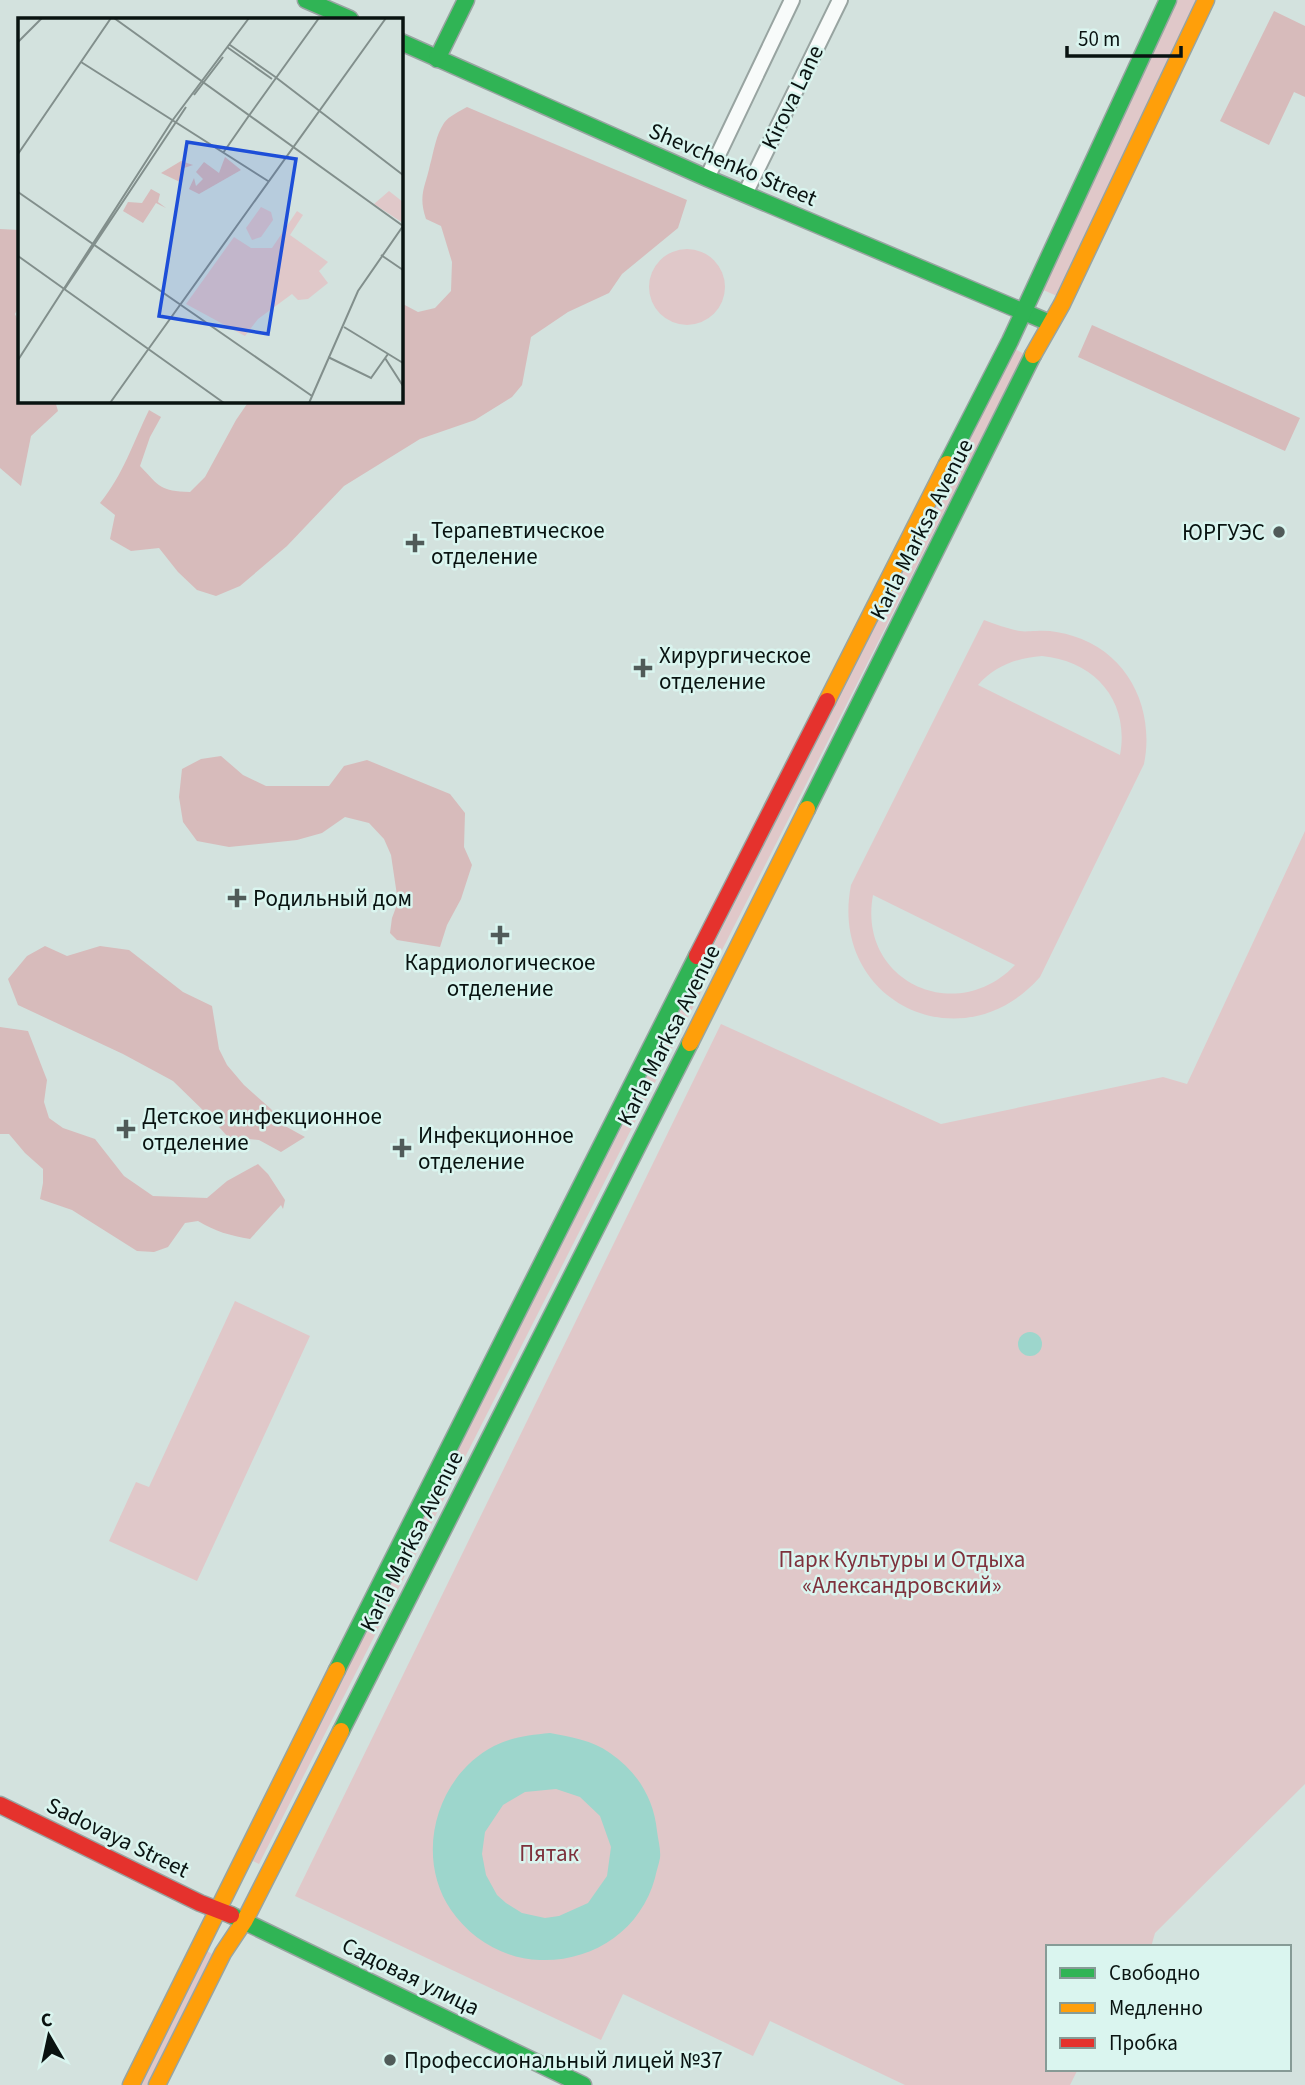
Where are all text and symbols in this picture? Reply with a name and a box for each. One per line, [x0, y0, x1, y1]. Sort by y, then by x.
scale bar [1067, 14, 1181, 58]
inset map [18, 18, 402, 402]
text: 50 m [1078, 24, 1120, 54]
street label: Kirova Lane [753, 39, 832, 155]
street label: Shevchenko Street [644, 114, 822, 215]
street label: Karla Marksa Avenue [861, 433, 981, 626]
place label: Терапевтическое отделение [431, 514, 605, 573]
place label: ЮРГУЭС [1182, 516, 1265, 549]
marker: ЮРГУЭС [1271, 524, 1287, 540]
marker: Терапевтическое отделение [405, 533, 425, 553]
place label: Хирургическое отделение [659, 639, 811, 698]
marker: Хирургическое отделение [633, 658, 653, 678]
place label: Родильный дом [253, 882, 412, 915]
marker: Родильный дом [227, 888, 247, 908]
marker: Кардиологическое отделение [490, 925, 510, 945]
street label: Karla Marksa Avenue [608, 939, 728, 1132]
place label: Кардиологическое отделение [404, 946, 596, 1005]
place label: Детское инфекционное отделение [142, 1100, 382, 1159]
marker: Детское инфекционное отделение [116, 1119, 136, 1139]
place label: Инфекционное отделение [418, 1119, 574, 1178]
marker: Инфекционное отделение [392, 1138, 412, 1158]
street label: Karla Marksa Avenue [351, 1445, 471, 1638]
park label: Парк Культуры и Отдыха «Александровский» [779, 1543, 1025, 1602]
street label: Sadovaya Street [41, 1789, 195, 1886]
park label: Пятак [519, 1837, 579, 1870]
street label: Садовая улица [336, 1929, 485, 2024]
legend [1046, 1945, 1291, 2071]
text: Свободно [1109, 1958, 1200, 1988]
text: Медленно [1109, 1993, 1203, 2023]
north arrow [14, 2001, 84, 2071]
text: С [39, 2006, 54, 2035]
text: Пробка [1109, 2028, 1178, 2058]
place label: Профессиональный лицей №37 [404, 2044, 723, 2077]
marker: Профессиональный лицей №37 [382, 2052, 398, 2068]

